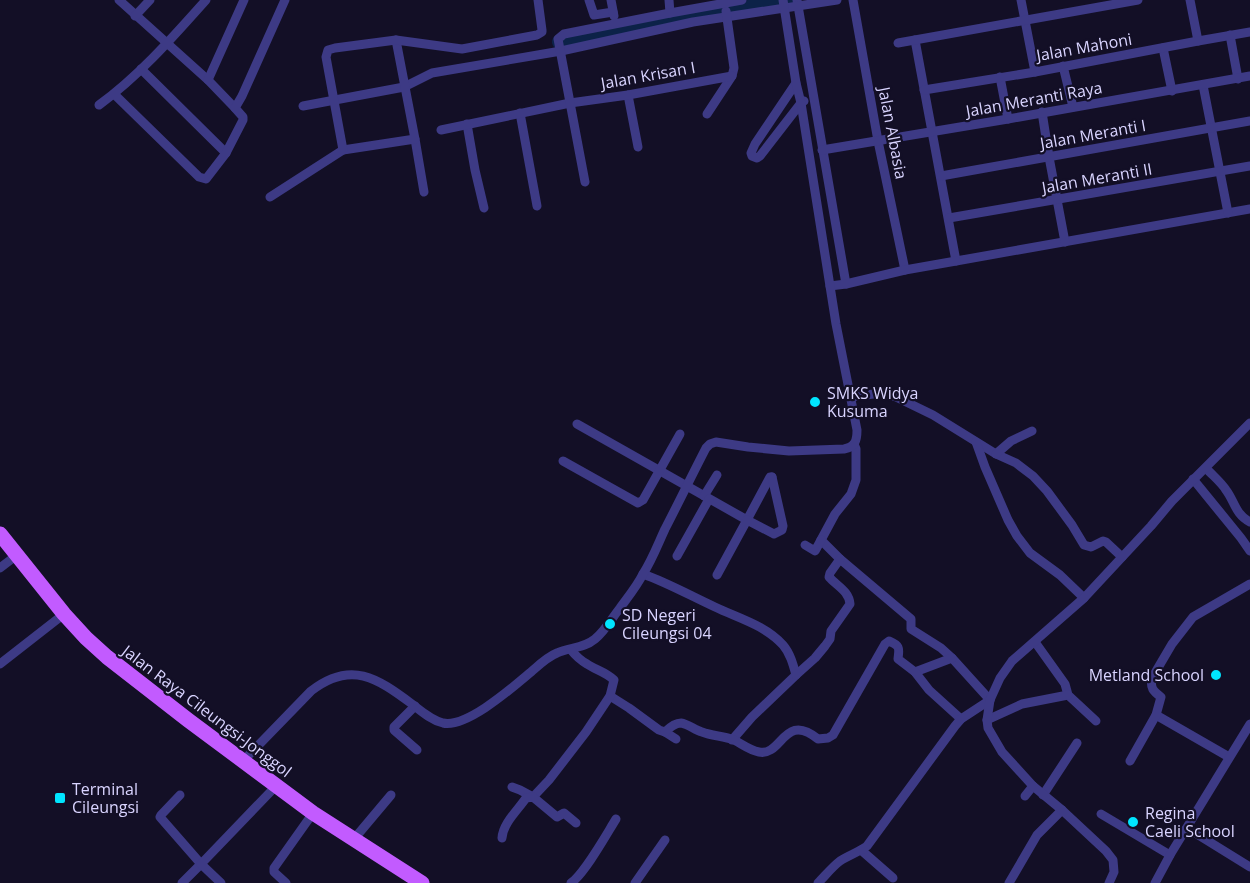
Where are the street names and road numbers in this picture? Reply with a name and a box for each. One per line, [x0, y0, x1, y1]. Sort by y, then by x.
street label: Jalan Mahoni [1033, 28, 1134, 67]
street label: Jalan Krisan I [597, 56, 697, 94]
street label: Jalan Meranti Raya [962, 76, 1104, 122]
street label: Jalan Albasia [873, 83, 913, 181]
street label: Jalan Meranti I [1036, 114, 1148, 154]
street label: Jalan Meranti II [1038, 157, 1154, 199]
street label: Jalan Raya Cileungsi-Jonggol [116, 639, 296, 782]

